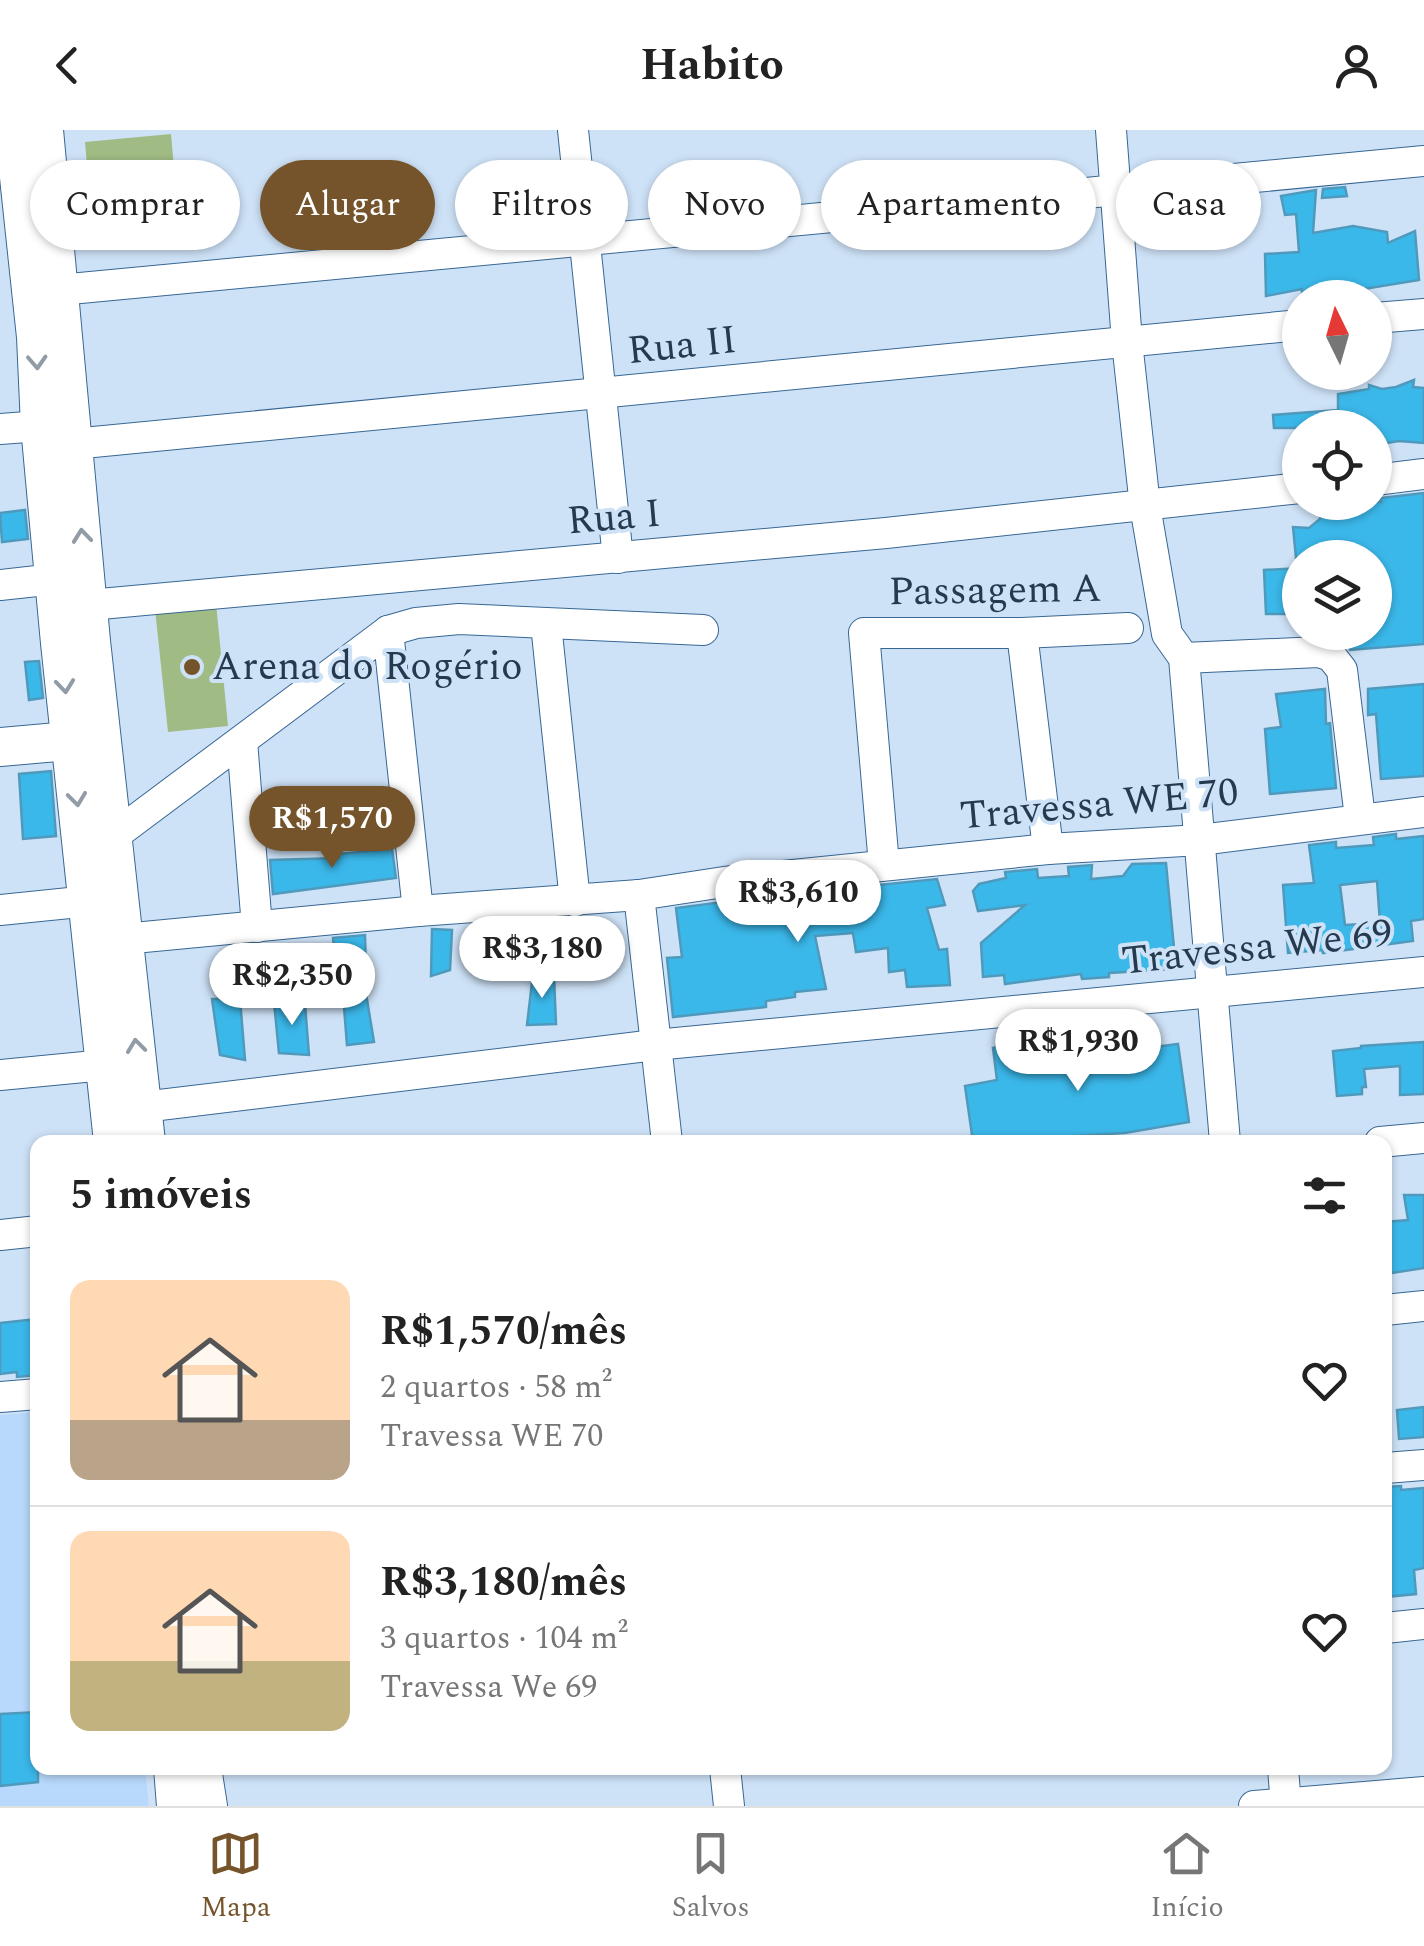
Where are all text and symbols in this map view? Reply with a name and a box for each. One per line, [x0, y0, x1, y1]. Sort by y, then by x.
text: Habito [640, 31, 784, 100]
icon: back [40, 38, 95, 93]
icon: person [1329, 38, 1384, 93]
chip: Comprar [30, 160, 240, 250]
chip: Alugar [260, 160, 435, 250]
chip: Filtros [455, 160, 628, 250]
chip: Novo [648, 160, 801, 250]
chip: Apartamento [821, 160, 1096, 250]
chip: Casa [1116, 160, 1261, 250]
north arrow [1282, 280, 1392, 390]
map controls [1282, 280, 1392, 650]
street label: Rua II [624, 310, 740, 382]
one-way arrow [26, 355, 47, 371]
button: locate [1282, 410, 1392, 520]
street label: Rua I [564, 484, 664, 552]
one-way arrow [72, 527, 93, 543]
button: layers [1282, 540, 1392, 650]
street label: Passagem A [888, 559, 1102, 623]
place label: Arena do Rogério [212, 637, 523, 698]
marker: Arena do Rogério [181, 656, 203, 678]
one-way arrow [54, 679, 75, 695]
street label: Travessa WE 70 [957, 762, 1241, 848]
pin: R$1,570 [240, 786, 424, 871]
one-way arrow [66, 791, 87, 807]
text: R$1,570 [271, 794, 393, 843]
pin: R$3,610 [706, 860, 890, 945]
text: R$3,610 [737, 868, 859, 917]
street label: Travessa We 69 [1119, 903, 1395, 993]
pin: R$3,180 [450, 916, 634, 1001]
text: R$3,180 [481, 924, 603, 973]
pin: R$2,350 [200, 943, 384, 1028]
text: R$2,350 [231, 951, 353, 1000]
pin: R$1,930 [986, 1009, 1170, 1094]
text: R$1,930 [1017, 1017, 1139, 1066]
one-way arrow [126, 1037, 147, 1053]
text: 5 imóveis [70, 1164, 252, 1227]
icon: filters [1297, 1168, 1352, 1223]
text: R$1,570/mês [380, 1300, 627, 1363]
icon: home [150, 1320, 270, 1440]
icon: heart [1297, 1353, 1352, 1408]
text: 2 quartos · 58 m² [380, 1363, 612, 1412]
text: Travessa WE 70 [380, 1412, 603, 1461]
text: R$3,180/mês [380, 1551, 627, 1614]
icon: home [150, 1571, 270, 1691]
icon: heart [1297, 1604, 1352, 1659]
text: 3 quartos · 104 m² [380, 1614, 628, 1663]
text: Travessa We 69 [380, 1663, 597, 1712]
tab: Mapa [200, 1826, 271, 1929]
tab: Salvos [672, 1826, 750, 1929]
tab: Início [1150, 1826, 1224, 1929]

